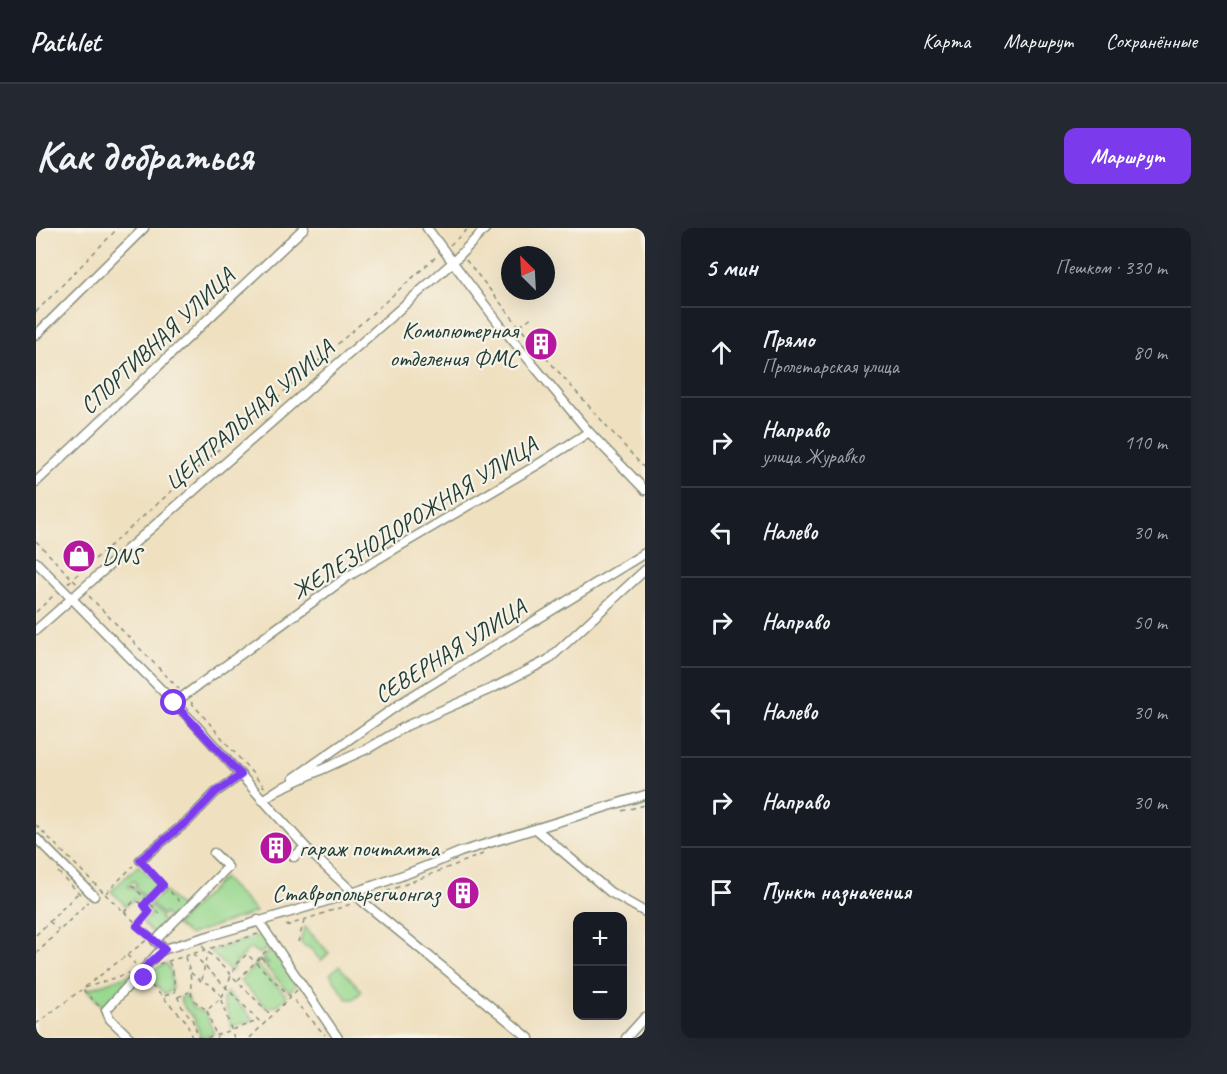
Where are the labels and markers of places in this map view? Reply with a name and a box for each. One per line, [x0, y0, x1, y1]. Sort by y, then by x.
place label: Комьпютерная отделения ФМС [390, 315, 520, 373]
building icon: Комьпютерная отделения ФМС [523, 326, 559, 362]
shop icon: DNS [61, 538, 97, 574]
place label: DNS [102, 541, 144, 571]
building icon: гараж почтамта [258, 830, 294, 866]
place label: гараж почтамта [299, 833, 440, 863]
building icon: Ставропольрегионгаз [445, 875, 481, 911]
place label: Ставропольрегионгаз [272, 878, 442, 908]

